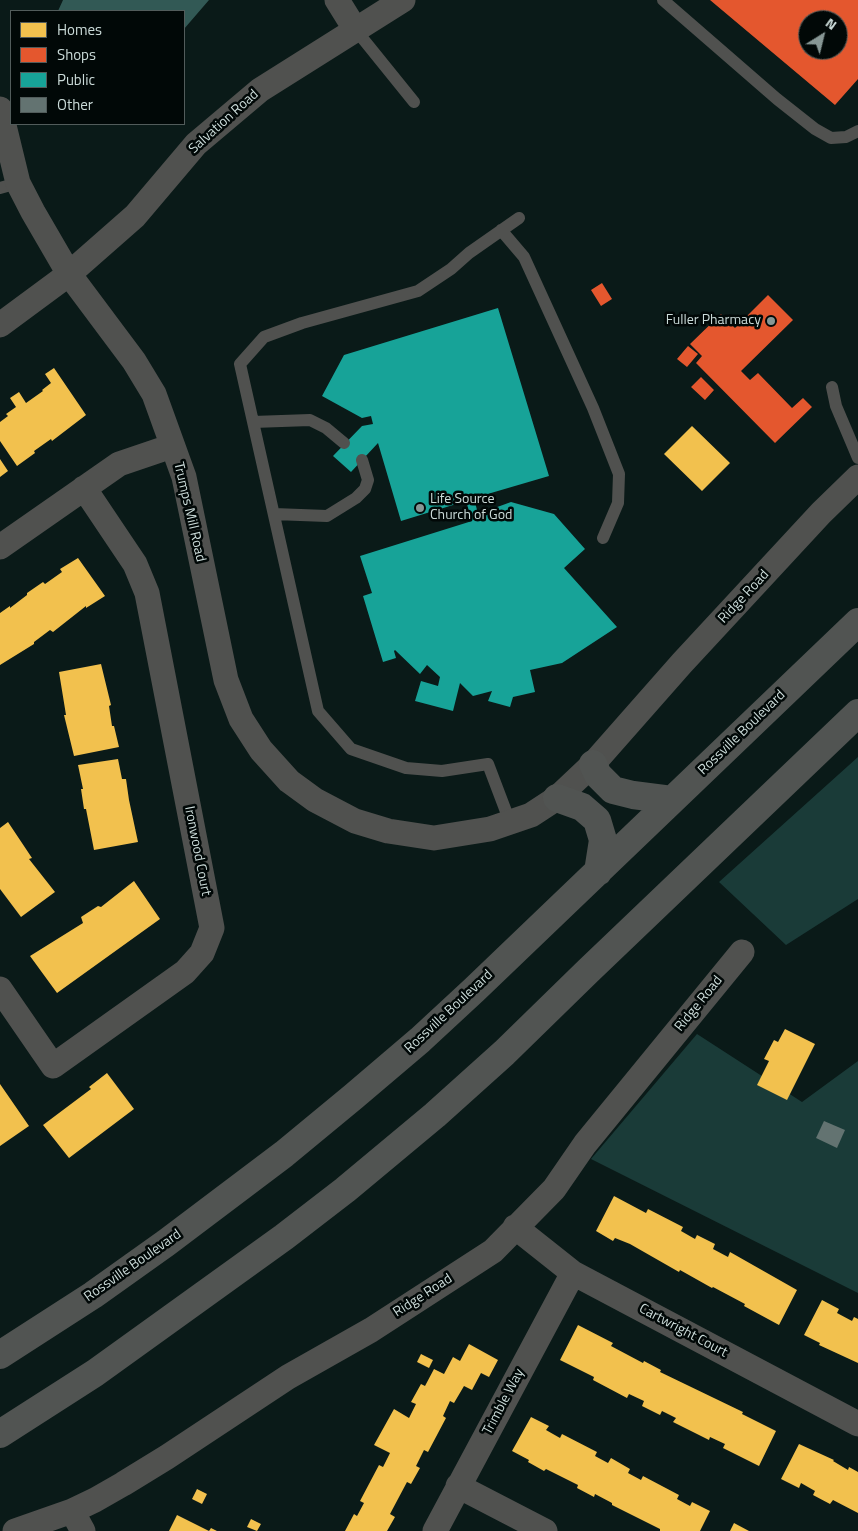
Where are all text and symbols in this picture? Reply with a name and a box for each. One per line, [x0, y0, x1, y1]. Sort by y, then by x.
legend [10, 10, 185, 125]
north arrow [798, 10, 848, 60]
text: N [821, 12, 842, 35]
text: Homes [57, 18, 102, 41]
text: Shops [57, 43, 96, 66]
text: Public [57, 68, 95, 91]
street label: Salvation Road [186, 86, 262, 158]
text: Other [57, 93, 93, 116]
place label: Fuller Pharmacy [666, 313, 761, 329]
marker: Fuller Pharmacy [765, 315, 777, 327]
street label: Trumps Mill Road [169, 461, 209, 563]
place label: Life Source Church of God [430, 492, 513, 524]
marker: Life Source Church of God [414, 502, 426, 514]
street label: Ridge Road [715, 567, 773, 627]
street label: Rossville Boulevard [695, 687, 789, 779]
street label: Ironwood Court [180, 805, 214, 897]
street label: Rossville Boulevard [401, 967, 497, 1057]
street label: Ridge Road [671, 973, 727, 1035]
street label: Rossville Boulevard [81, 1226, 185, 1306]
street label: Ridge Road [390, 1271, 456, 1321]
street label: Cartwright Court [636, 1301, 730, 1361]
street label: Trimble Way [480, 1366, 528, 1438]

